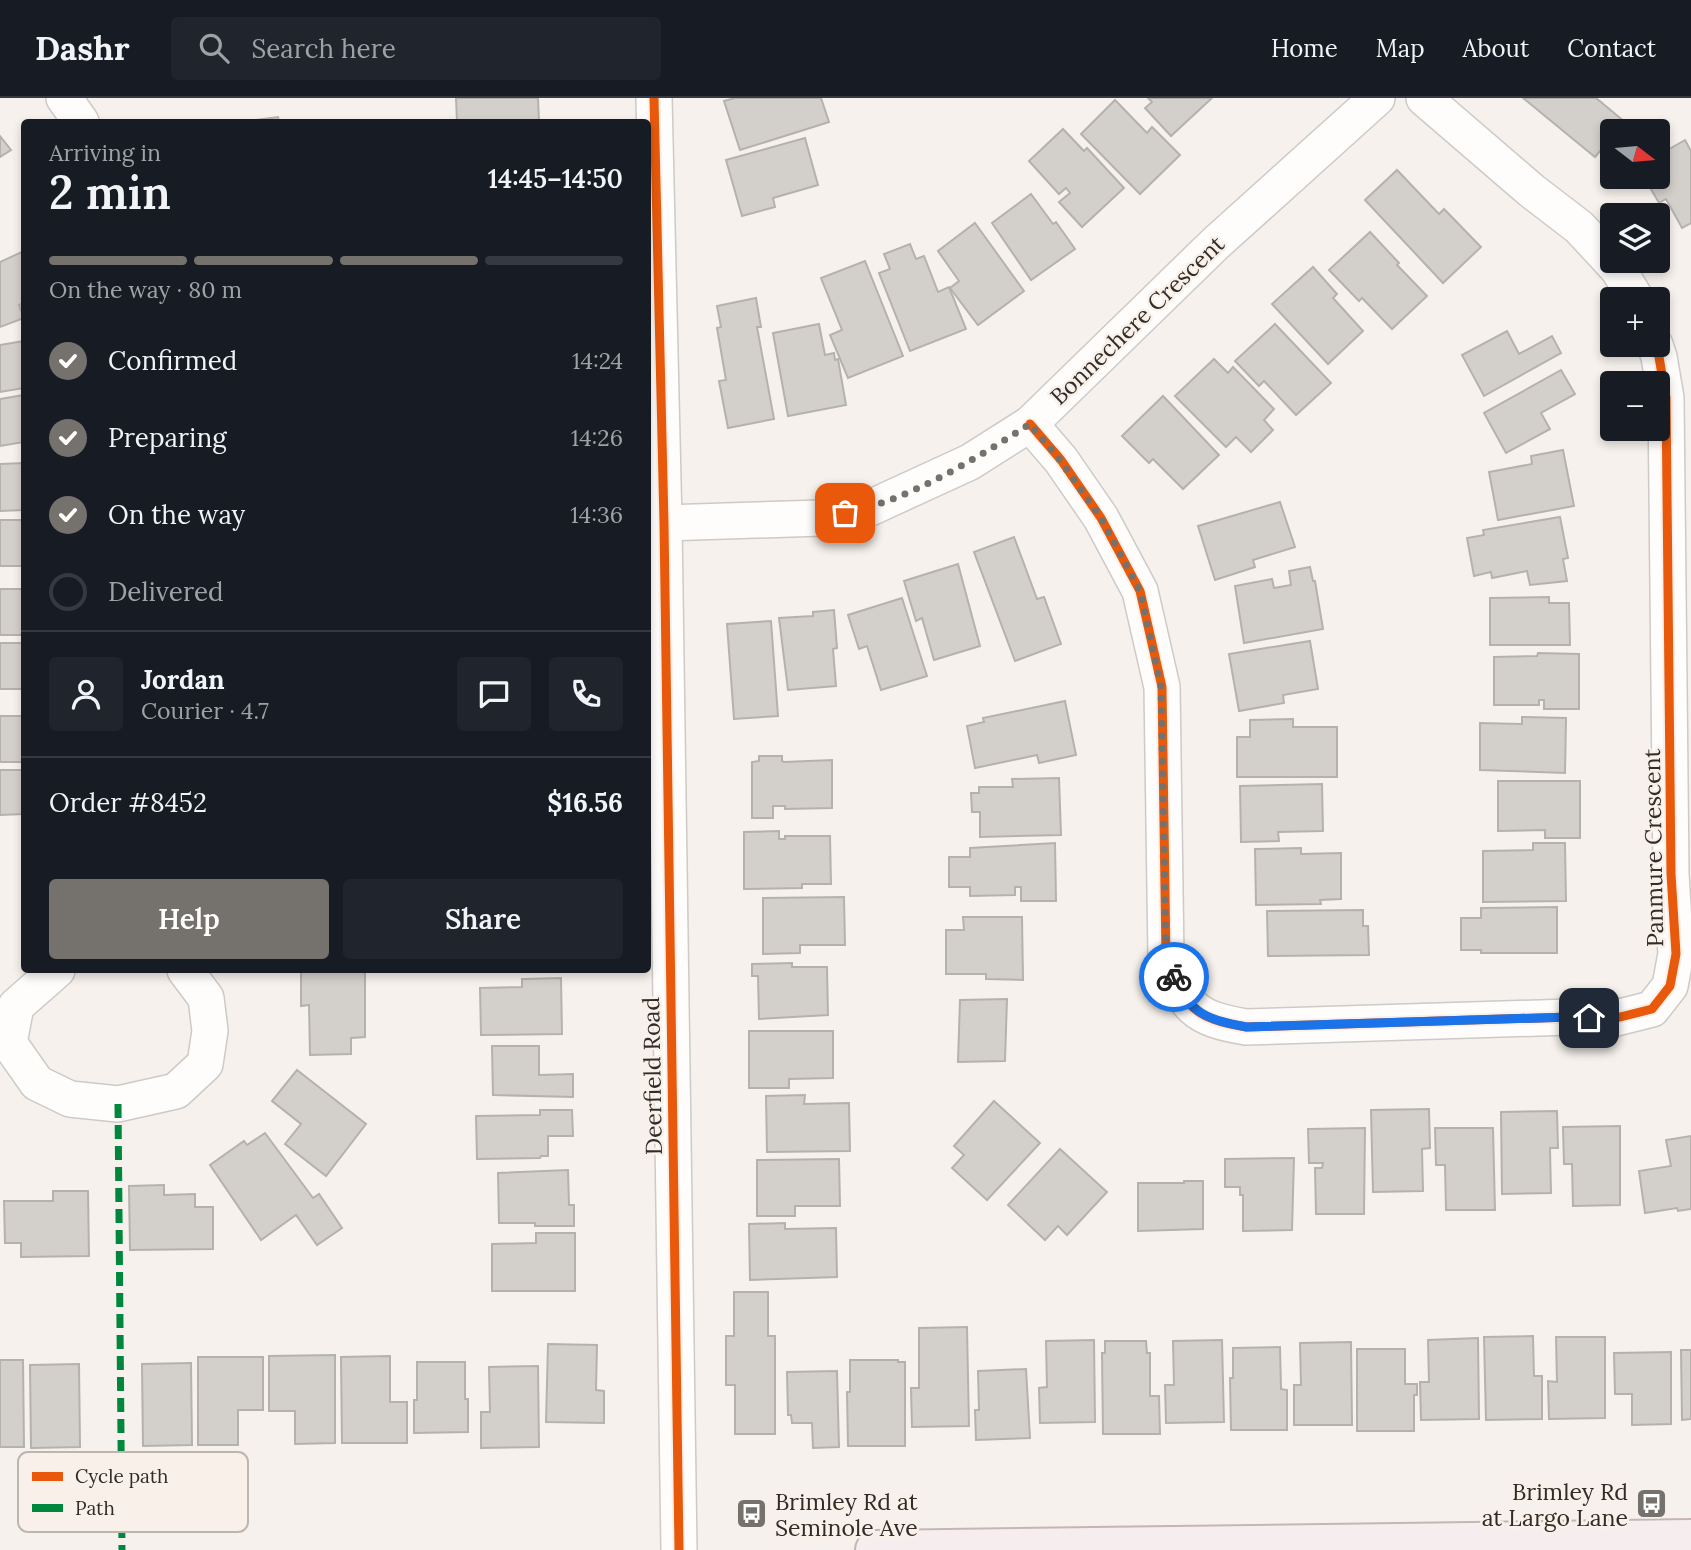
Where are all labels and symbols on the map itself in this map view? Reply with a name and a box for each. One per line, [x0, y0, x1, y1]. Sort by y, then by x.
north arrow [1600, 119, 1670, 189]
street label: Bonnechere Crescent [1044, 229, 1230, 411]
pin [815, 483, 875, 543]
street label: Panmure Crescent [1637, 748, 1669, 947]
courier [1139, 942, 1209, 1012]
pin [1559, 988, 1619, 1048]
street label: Deerfield Road [636, 996, 668, 1155]
legend [18, 1452, 248, 1532]
text: Cycle path [75, 1464, 168, 1488]
place label: Brimley Rd at Largo Lane [1482, 1477, 1628, 1532]
place label: Brimley Rd at Seminole Ave [775, 1487, 918, 1542]
bus stop icon: Brimley Rd at Largo Lane [1634, 1487, 1668, 1521]
text: Path [75, 1496, 115, 1520]
bus stop icon: Brimley Rd at Seminole Ave [735, 1497, 769, 1531]

